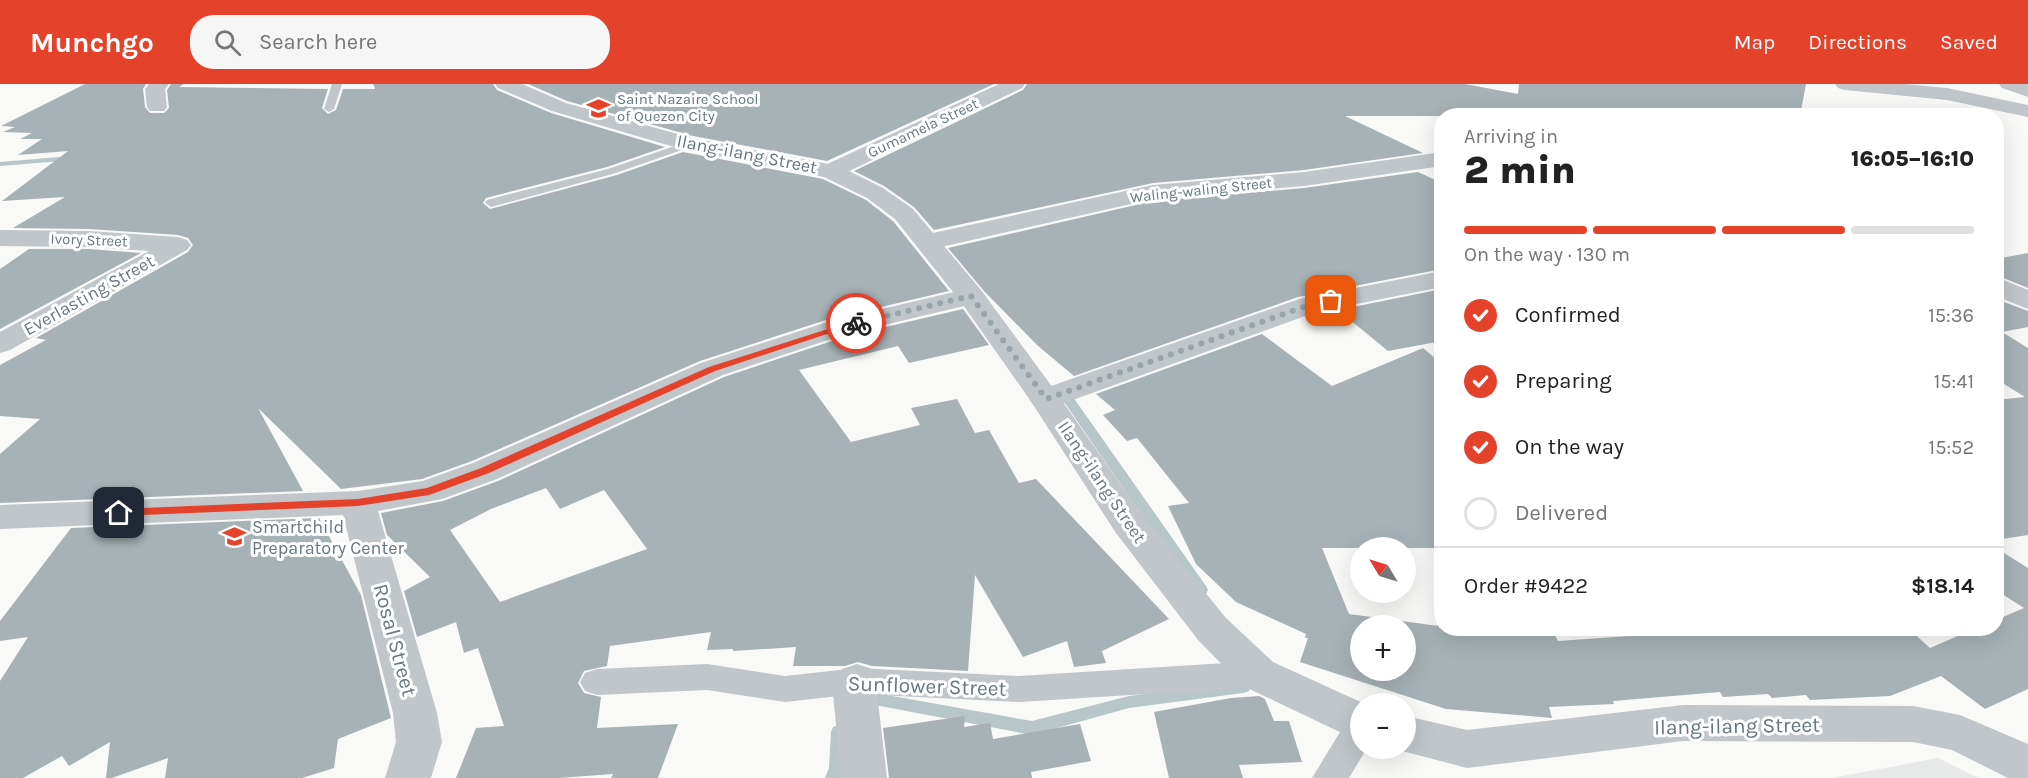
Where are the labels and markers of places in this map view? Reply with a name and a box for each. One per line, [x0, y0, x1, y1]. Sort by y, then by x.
place label: Saint Nazaire School of Quezon City [617, 90, 759, 125]
school or university icon: Saint Nazaire School of Quezon City [586, 95, 612, 121]
pin [1305, 275, 1356, 326]
pin [93, 487, 144, 538]
place label: Smartchild Preparatory Center [252, 516, 404, 559]
school or university icon: Smartchild Preparatory Center [221, 524, 247, 550]

